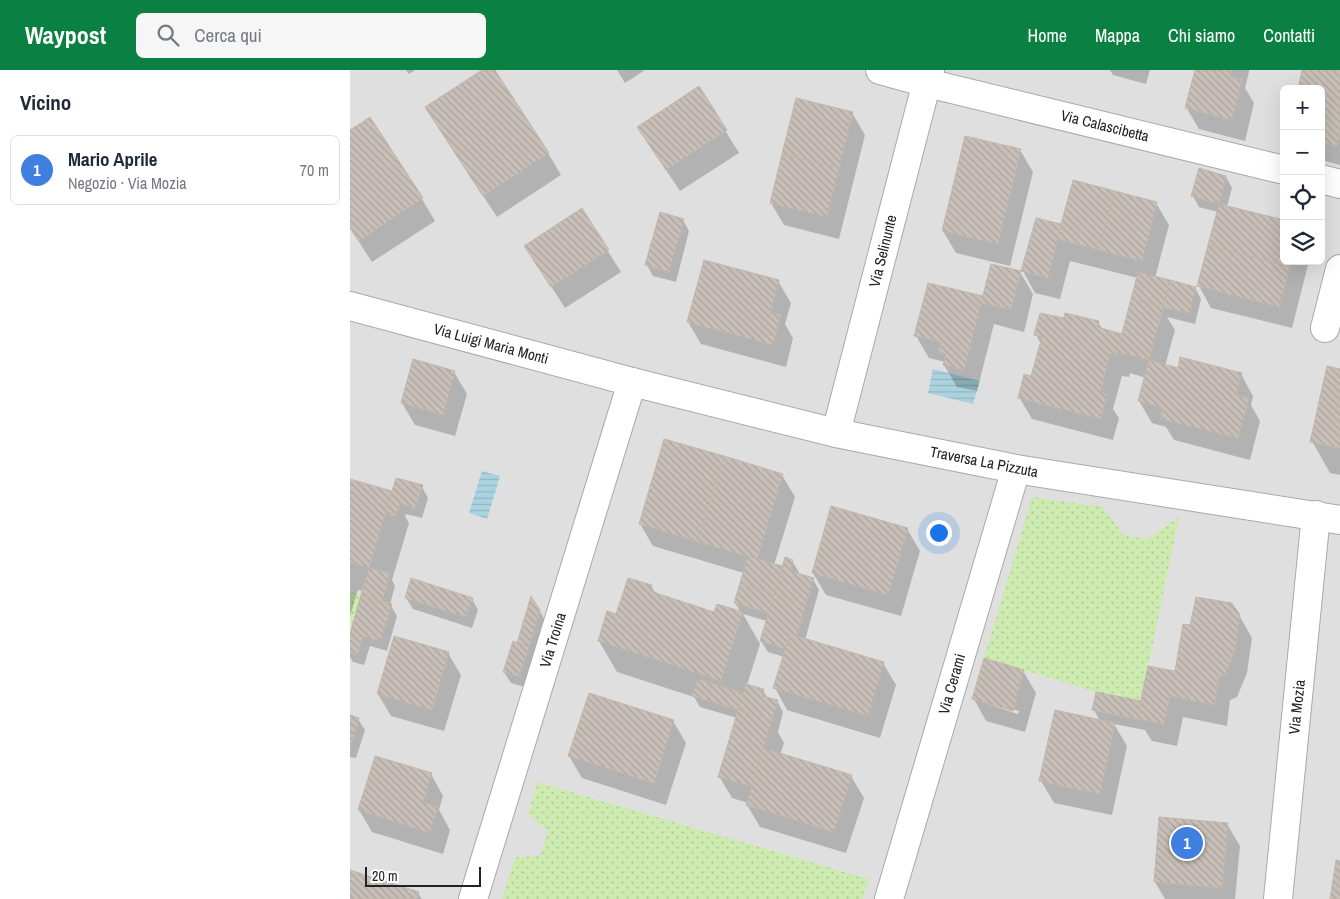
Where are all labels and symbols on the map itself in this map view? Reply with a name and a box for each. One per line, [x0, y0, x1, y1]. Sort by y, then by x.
street label: Via Calascibetta [1059, 104, 1152, 147]
street label: Via Selinunte [863, 212, 902, 289]
street label: Via Luigi Maria Monti [431, 318, 551, 369]
street label: Traversa La Pizzuta [928, 441, 1040, 482]
your location [926, 520, 952, 546]
street label: Via Troina [534, 610, 571, 670]
street label: Via Cerami [933, 651, 970, 717]
street label: Via Mozia [1283, 678, 1310, 735]
pin: 1 [1171, 824, 1203, 862]
scale bar [365, 864, 481, 887]

